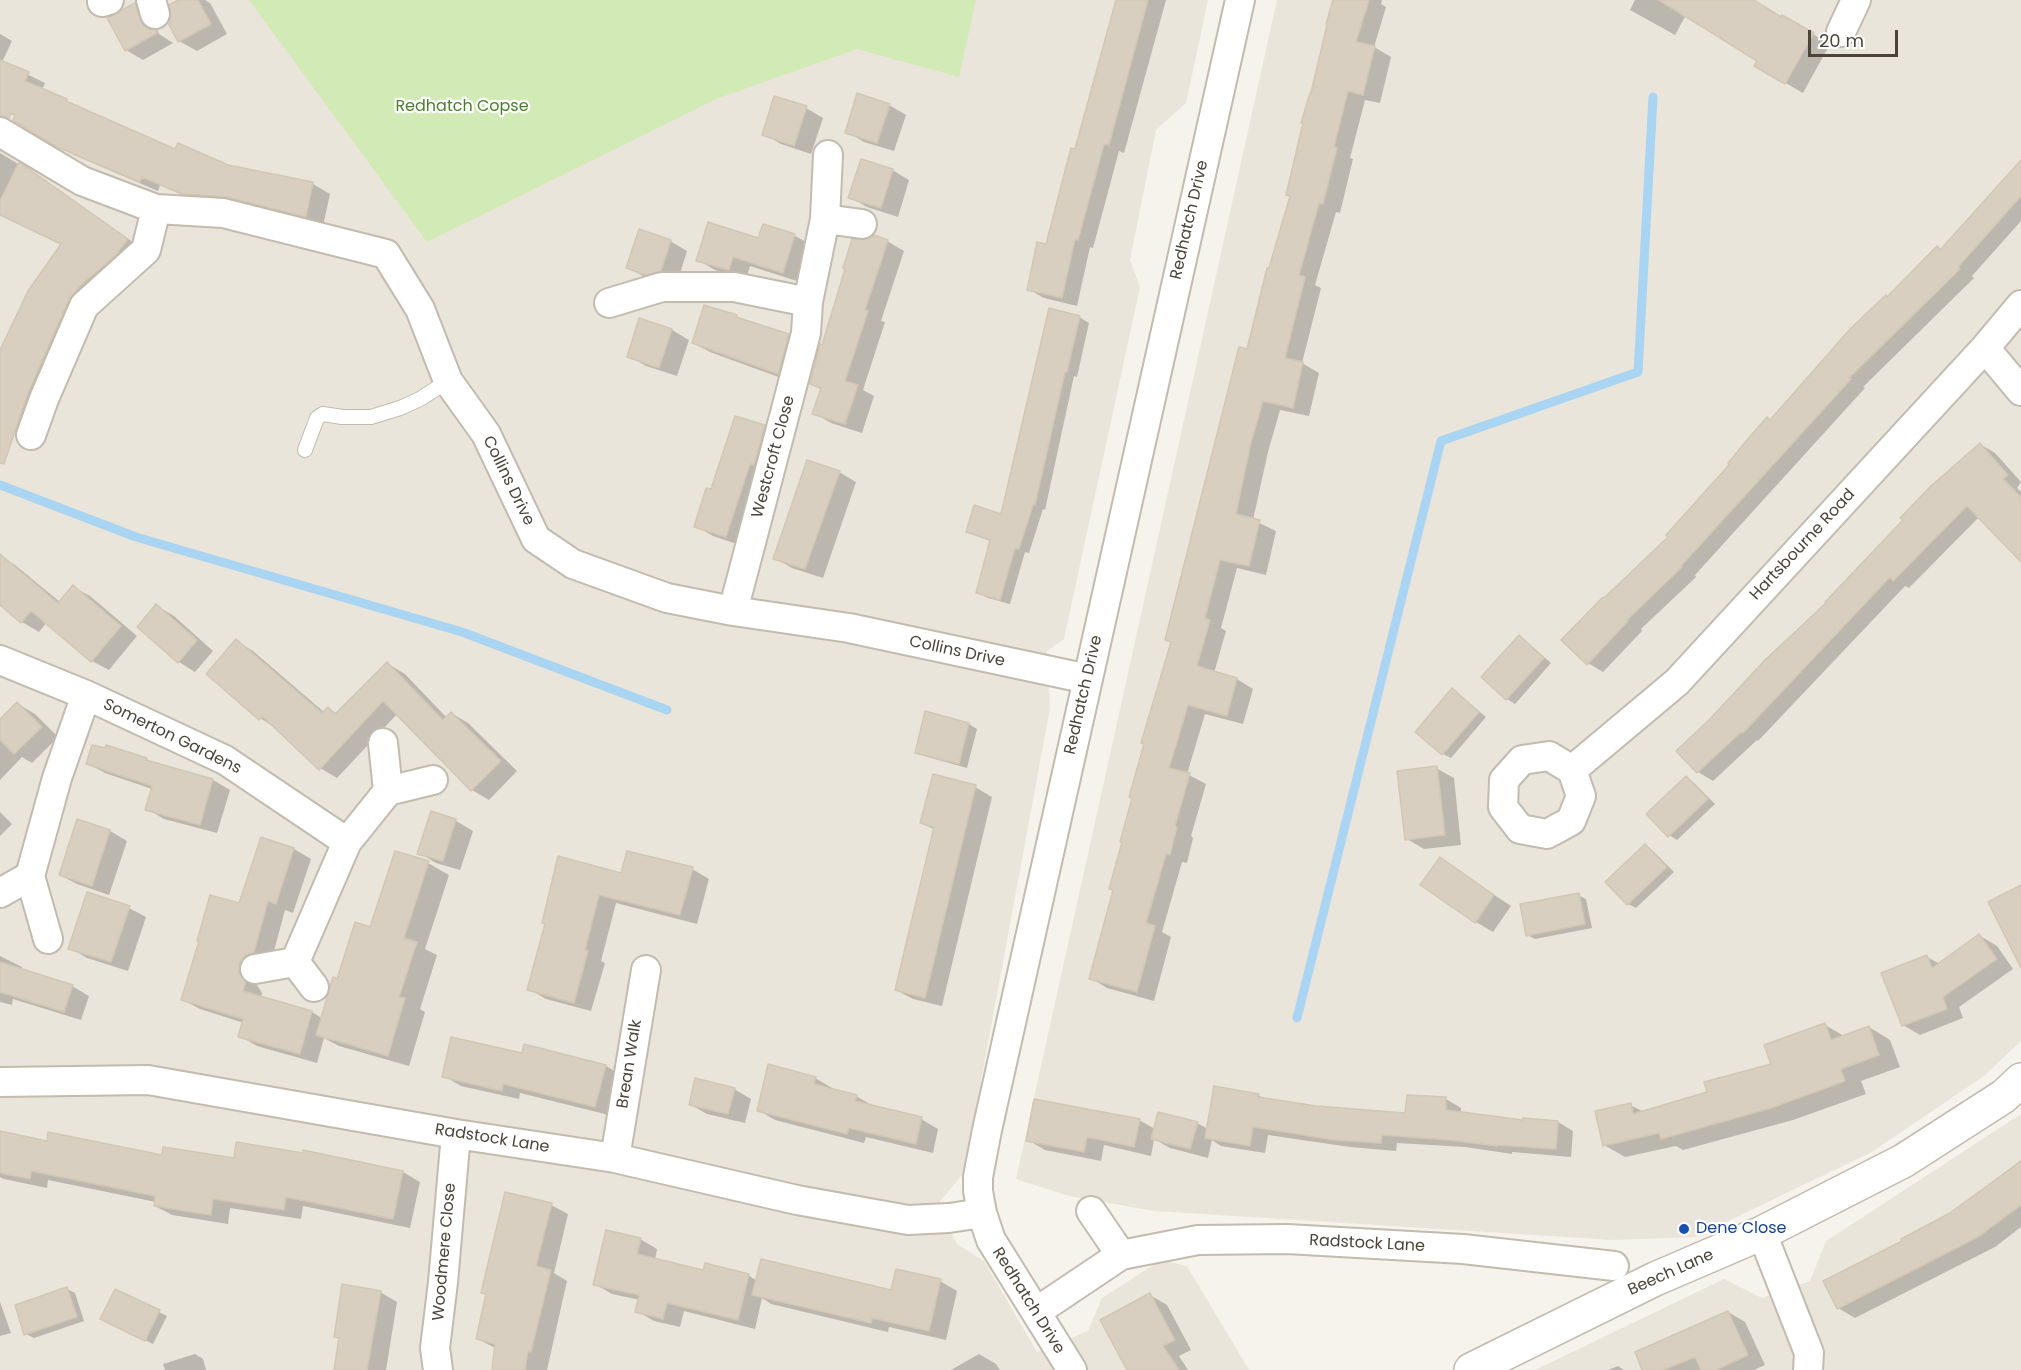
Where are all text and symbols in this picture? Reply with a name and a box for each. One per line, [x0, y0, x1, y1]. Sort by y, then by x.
scale bar [1811, 18, 1901, 56]
text: 20 m [1819, 28, 1864, 53]
park label: Redhatch Copse [395, 97, 529, 117]
street label: Redhatch Drive [1167, 159, 1213, 281]
street label: Westcroft Close [748, 394, 800, 520]
street label: Collins Drive [478, 433, 538, 529]
street label: Hartsbourne Road [1746, 485, 1860, 605]
street label: Collins Drive [907, 632, 1007, 672]
street label: Redhatch Drive [1061, 634, 1107, 756]
street label: Somerton Gardens [100, 695, 244, 779]
street label: Brean Walk [614, 1018, 646, 1110]
street label: Radstock Lane [433, 1120, 551, 1158]
street label: Woodmere Close [429, 1182, 461, 1322]
place label: Dene Close [1696, 1219, 1786, 1239]
marker: Dene Close [1677, 1222, 1691, 1236]
street label: Radstock Lane [1309, 1231, 1425, 1257]
street label: Redhatch Drive [988, 1244, 1068, 1358]
street label: Beech Lane [1625, 1246, 1717, 1300]

